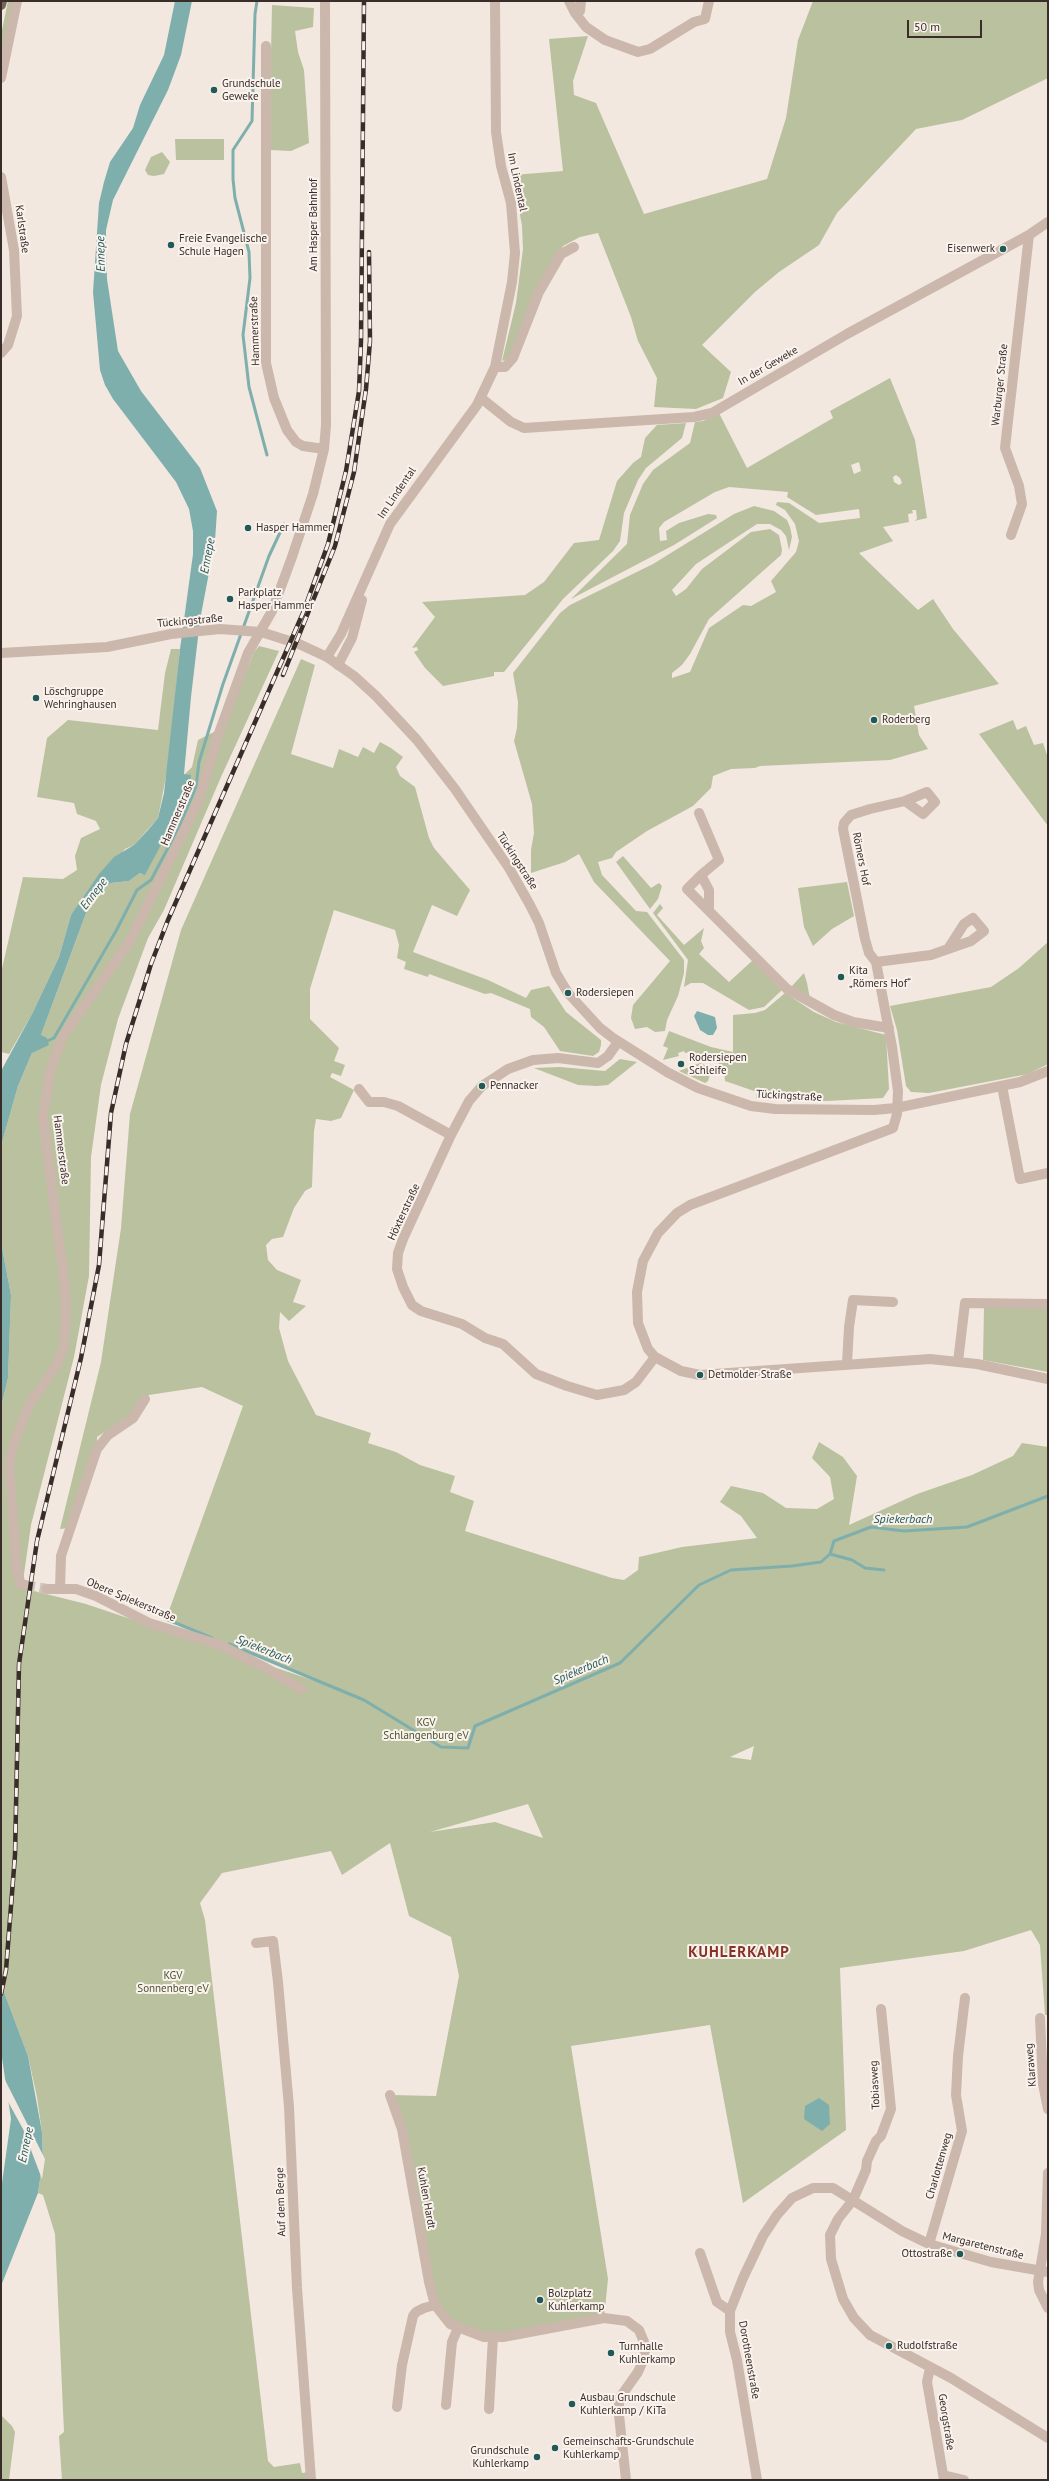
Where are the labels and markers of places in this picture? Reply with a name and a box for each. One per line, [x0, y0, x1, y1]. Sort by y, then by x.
place label: Grundschule Geweke [222, 77, 281, 103]
marker: Grundschule Geweke [209, 85, 219, 95]
place label: Freie Evangelische Schule Hagen [179, 232, 267, 258]
marker: Freie Evangelische Schule Hagen [166, 240, 176, 250]
place label: Eisenwerk [947, 242, 995, 256]
marker: Eisenwerk [998, 244, 1008, 254]
place label: Hasper Hammer [256, 521, 332, 535]
marker: Hasper Hammer [243, 523, 253, 533]
place label: Parkplatz Hasper Hammer [238, 586, 314, 612]
marker: Parkplatz Hasper Hammer [225, 594, 235, 604]
place label: Löschgruppe Wehringhausen [44, 685, 117, 711]
marker: Löschgruppe Wehringhausen [31, 693, 41, 703]
place label: Roderberg [882, 713, 930, 727]
marker: Roderberg [869, 715, 879, 725]
place label: Kita „Römers Hof“ [849, 964, 911, 990]
marker: Kita „Römers Hof“ [836, 972, 846, 982]
place label: Rodersiepen [576, 986, 634, 1000]
marker: Rodersiepen [563, 988, 573, 998]
place label: Rodersiepen Schleife [689, 1051, 747, 1077]
marker: Rodersiepen Schleife [676, 1059, 686, 1069]
place label: Pennacker [490, 1079, 538, 1093]
marker: Pennacker [477, 1081, 487, 1091]
place label: Detmolder Straße [708, 1368, 792, 1382]
marker: Detmolder Straße [695, 1370, 705, 1380]
place label: Ottostraße [902, 2247, 952, 2261]
marker: Ottostraße [955, 2249, 965, 2259]
place label: Bolzplatz Kuhlerkamp [548, 2287, 604, 2313]
marker: Bolzplatz Kuhlerkamp [535, 2295, 545, 2305]
place label: Rudolfstraße [897, 2339, 958, 2353]
place label: Turnhalle Kuhlerkamp [619, 2340, 675, 2366]
marker: Rudolfstraße [884, 2341, 894, 2351]
marker: Turnhalle Kuhlerkamp [606, 2348, 616, 2358]
place label: Ausbau Grundschule Kuhlerkamp / KiTa [580, 2391, 676, 2417]
marker: Ausbau Grundschule Kuhlerkamp / KiTa [567, 2399, 577, 2409]
place label: Gemeinschafts-Grundschule Kuhlerkamp [563, 2435, 694, 2461]
marker: Gemeinschafts-Grundschule Kuhlerkamp [550, 2443, 560, 2453]
place label: Grundschule Kuhlerkamp [470, 2444, 529, 2470]
marker: Grundschule Kuhlerkamp [532, 2452, 542, 2462]

